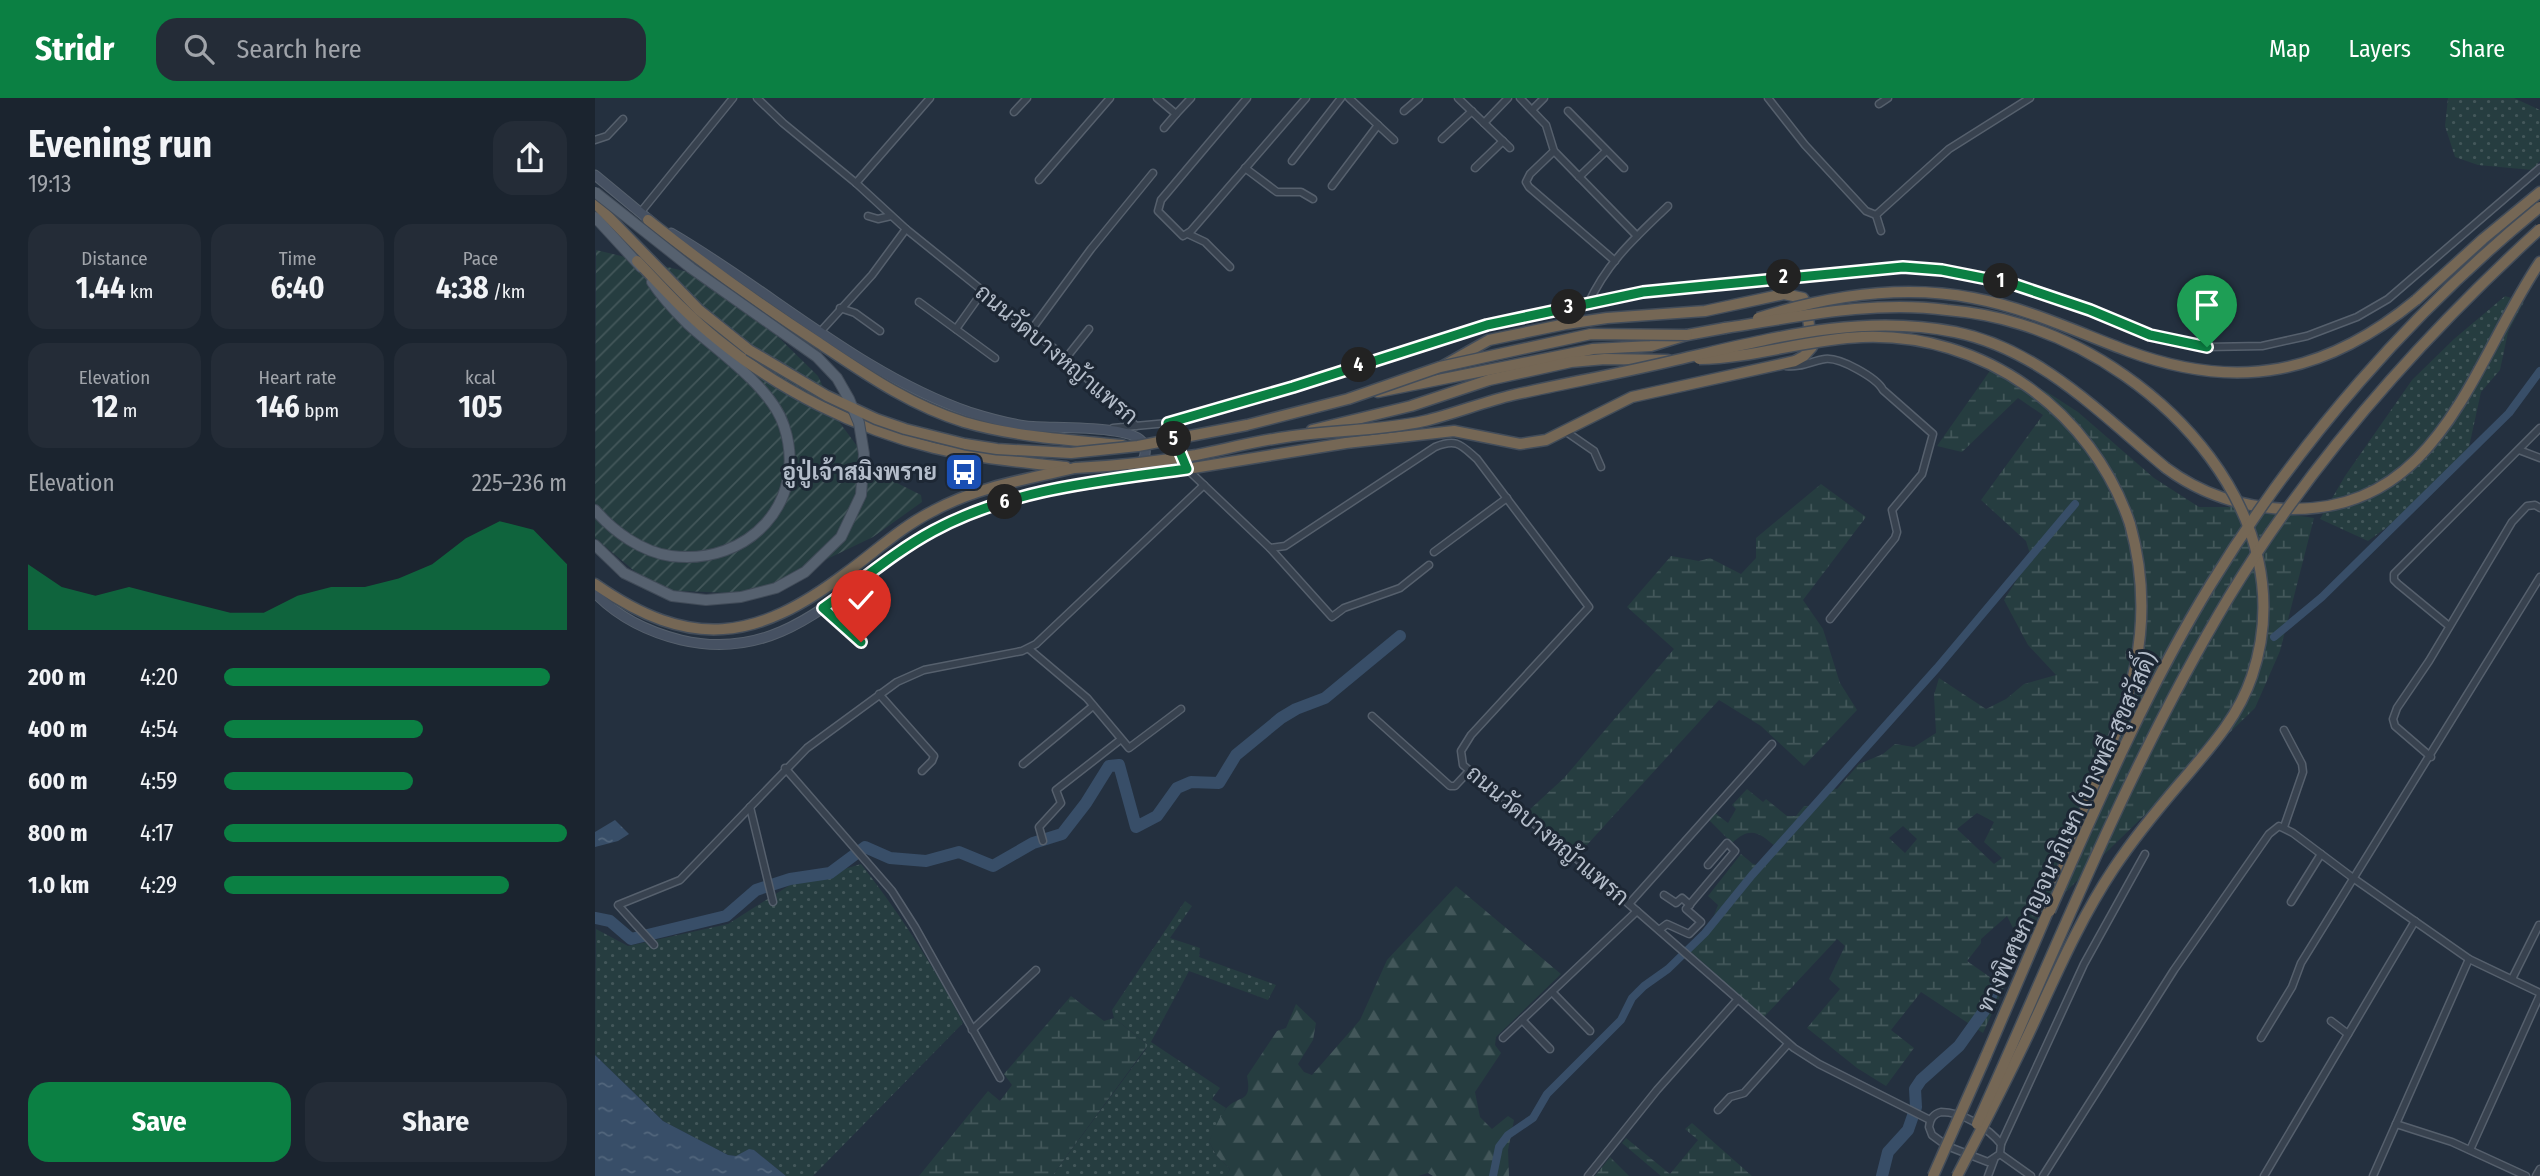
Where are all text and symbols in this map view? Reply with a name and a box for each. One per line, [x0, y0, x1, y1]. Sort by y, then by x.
search box [156, 18, 646, 81]
text: Stridr [35, 29, 114, 69]
icon: search [180, 30, 218, 68]
text: Search here [236, 34, 362, 65]
text: Map [2269, 35, 2311, 63]
text: Layers [2349, 35, 2411, 63]
text: Share [2449, 35, 2505, 63]
text: Evening run [28, 121, 212, 167]
button: share [493, 121, 567, 195]
text: 19:13 [28, 170, 71, 198]
text: Distance [81, 247, 148, 270]
text: Time [279, 247, 316, 270]
text: Pace [463, 247, 498, 270]
pin: 2 [1767, 260, 1801, 294]
pin: 1 [1983, 264, 2019, 298]
text: 2 [1779, 265, 1788, 288]
text: 1 [1996, 269, 2005, 292]
text: 1.44 [76, 270, 125, 306]
text: 6:40 [270, 270, 325, 306]
text: 4:38 [436, 270, 488, 306]
pin [2177, 275, 2237, 347]
street label: ถนนวัดบางหญ้าแพรก [970, 277, 1145, 430]
text: km [125, 280, 153, 303]
text: /km [488, 280, 525, 303]
icon: arrive [2188, 286, 2226, 324]
pin: 3 [1551, 290, 1587, 325]
text: 3 [1564, 295, 1573, 318]
pin: 4 [1341, 348, 1377, 382]
text: 4 [1354, 353, 1363, 376]
text: Elevation [79, 366, 150, 389]
text: Heart rate [258, 366, 337, 389]
text: kcal [465, 366, 496, 389]
text: 12 [92, 389, 118, 425]
text: 146 [256, 389, 300, 425]
text: 105 [459, 389, 502, 425]
text: m [118, 399, 137, 422]
text: bpm [300, 399, 339, 422]
pin: 5 [1157, 422, 1191, 456]
text: 5 [1169, 427, 1178, 450]
bus stop icon: อู่ปู่เจ้าสมิงพราย [943, 451, 985, 493]
place label: อู่ปู่เจ้าสมิงพราย [782, 456, 937, 488]
text: Elevation [28, 469, 115, 497]
text: 225–236 m [472, 469, 567, 497]
pin: 6 [987, 484, 1023, 520]
text: 6 [1000, 490, 1009, 513]
pin [831, 570, 891, 642]
icon: check [842, 581, 880, 619]
street label: ทางพิเศษกาญจนาภิเษก (บางพลี-สุขสวัสดิ์) [1964, 644, 2165, 1018]
text: 200 m [28, 663, 86, 691]
text: 4:20 [140, 663, 178, 691]
text: 400 m [28, 715, 87, 743]
text: 4:54 [140, 715, 178, 743]
street label: ถนนวัดบางหญ้าแพรก [1461, 758, 1636, 911]
text: 600 m [28, 767, 87, 795]
text: 4:59 [140, 767, 178, 795]
text: 800 m [28, 819, 88, 847]
text: 4:17 [140, 819, 173, 847]
text: 1.0 km [28, 871, 89, 899]
text: 4:29 [140, 871, 177, 899]
button: Save [28, 1082, 291, 1162]
button: Share [305, 1082, 567, 1162]

